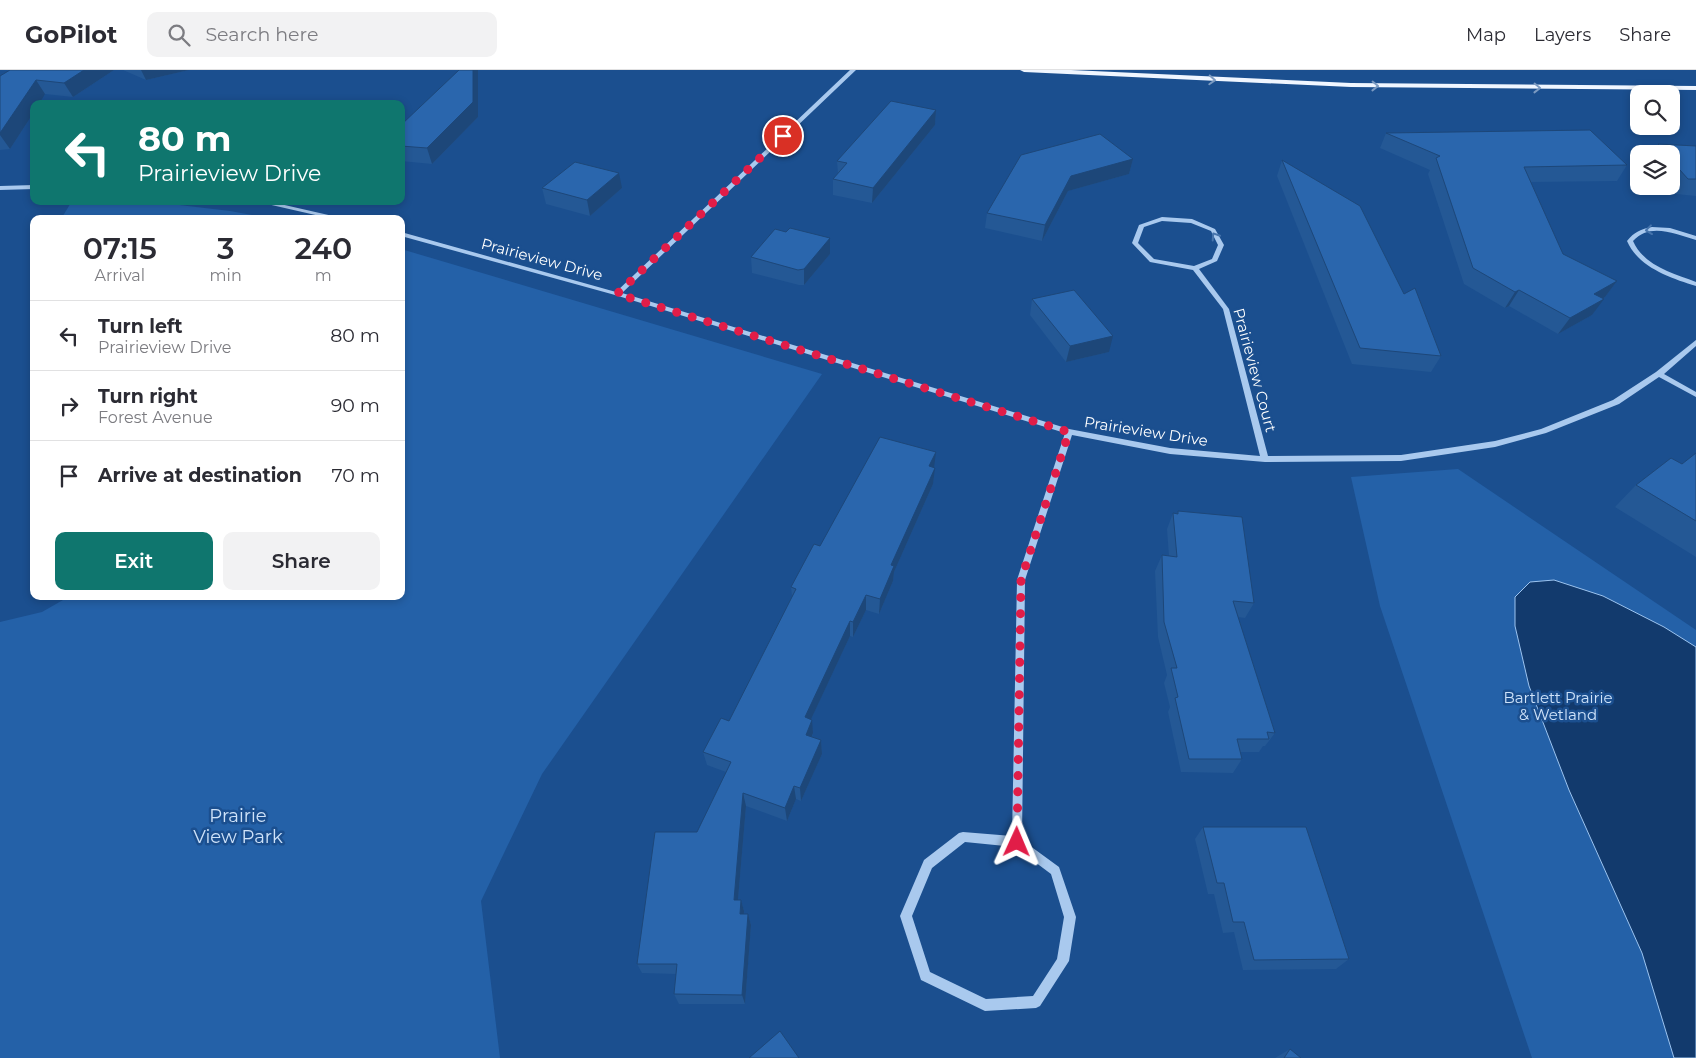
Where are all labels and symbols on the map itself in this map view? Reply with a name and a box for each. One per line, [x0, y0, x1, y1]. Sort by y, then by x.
one-way arrow [1209, 75, 1217, 85]
one-way arrow [1371, 80, 1379, 91]
one-way arrow [1534, 83, 1541, 93]
pin [762, 115, 804, 157]
one-way arrow [1644, 224, 1652, 235]
one-way arrow [1212, 232, 1222, 241]
street label: Prairieview Drive [479, 234, 605, 284]
street label: Prairieview Court [1229, 306, 1281, 434]
street label: Prairieview Drive [1083, 412, 1209, 450]
park label: Bartlett Prairie & Wetland [1503, 688, 1613, 724]
park label: Prairie View Park [193, 805, 283, 848]
position arrow [990, 815, 1042, 867]

